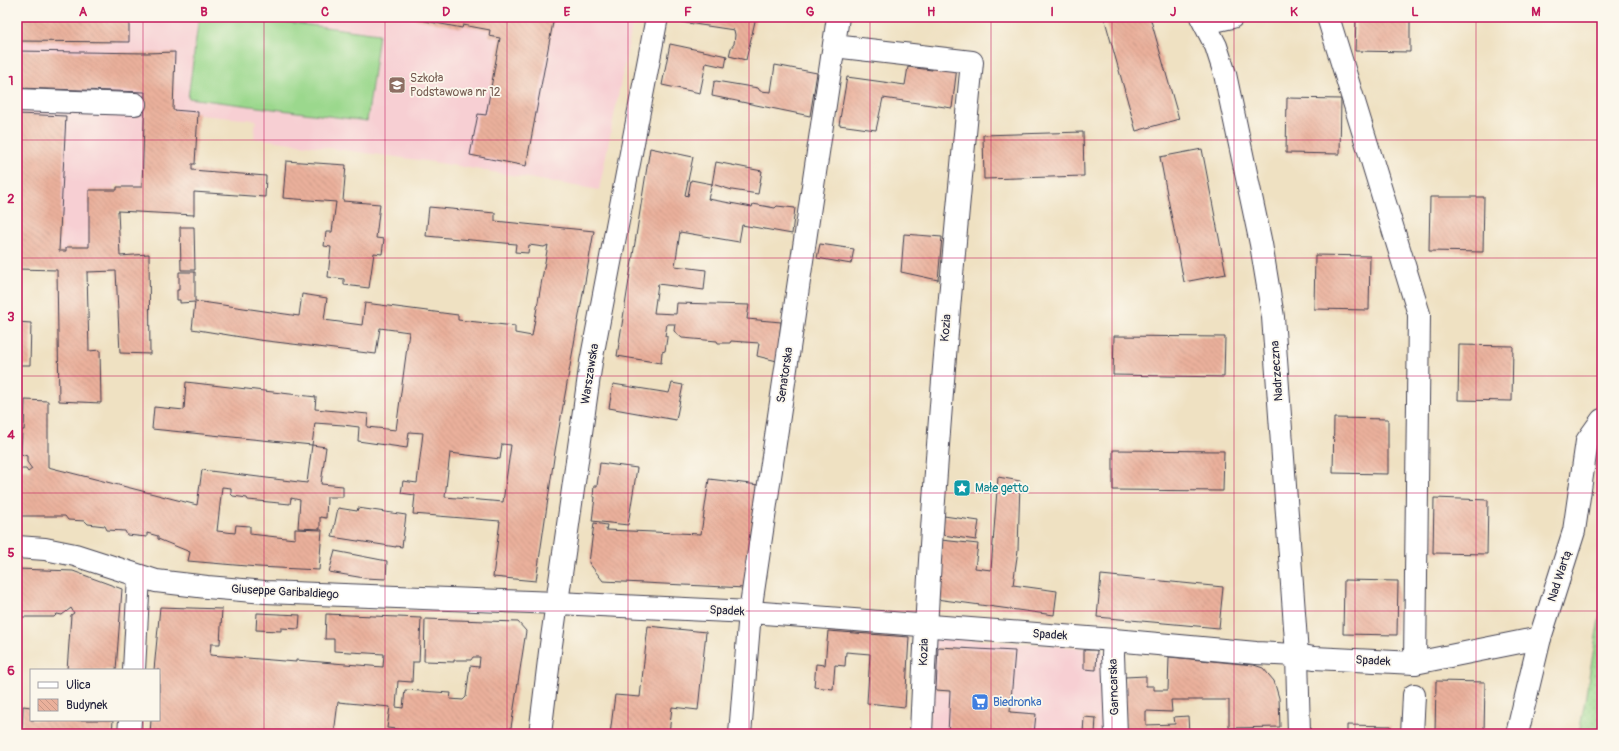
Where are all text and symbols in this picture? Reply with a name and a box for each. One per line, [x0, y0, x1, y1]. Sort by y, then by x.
text: A [79, 4, 88, 20]
text: B [200, 4, 208, 20]
text: C [321, 4, 329, 20]
text: D [442, 4, 450, 20]
text: E [564, 4, 571, 20]
text: F [684, 4, 692, 20]
text: G [806, 4, 815, 20]
text: H [927, 4, 935, 20]
text: I [1050, 4, 1054, 20]
text: J [1170, 4, 1176, 20]
text: K [1290, 4, 1298, 20]
text: L [1411, 4, 1419, 20]
text: M [1531, 4, 1541, 20]
place label: Szkoła Podstawowa nr 12 [410, 71, 501, 100]
text: 1 [8, 73, 14, 89]
school or university icon: Szkoła Podstawowa nr 12 [387, 75, 407, 95]
text: 2 [7, 191, 15, 207]
text: 3 [7, 309, 15, 325]
street label: Kozia [937, 313, 955, 342]
street label: Nadrzeczna [1267, 340, 1287, 402]
street label: Warszawska [578, 342, 602, 405]
street label: Senatorska [774, 346, 796, 404]
text: 4 [7, 427, 15, 443]
place icon: Małe getto [952, 478, 972, 498]
place label: Małe getto [975, 481, 1029, 496]
text: 5 [7, 545, 15, 561]
street label: Nad Wartą [1545, 548, 1575, 604]
street label: Giuseppe Garibaldiego [231, 582, 340, 602]
street label: Spadek [709, 603, 745, 619]
street label: Spadek [1032, 626, 1068, 644]
street label: Kozia [916, 638, 932, 666]
street label: Spadek [1355, 653, 1391, 669]
street label: Garncarska [1106, 658, 1122, 716]
text: 6 [7, 663, 15, 679]
legend [30, 669, 160, 721]
text: Ulica [66, 678, 91, 693]
supermarket icon: Biedronka [970, 692, 990, 712]
place label: Biedronka [993, 695, 1042, 710]
text: Budynek [66, 698, 108, 713]

